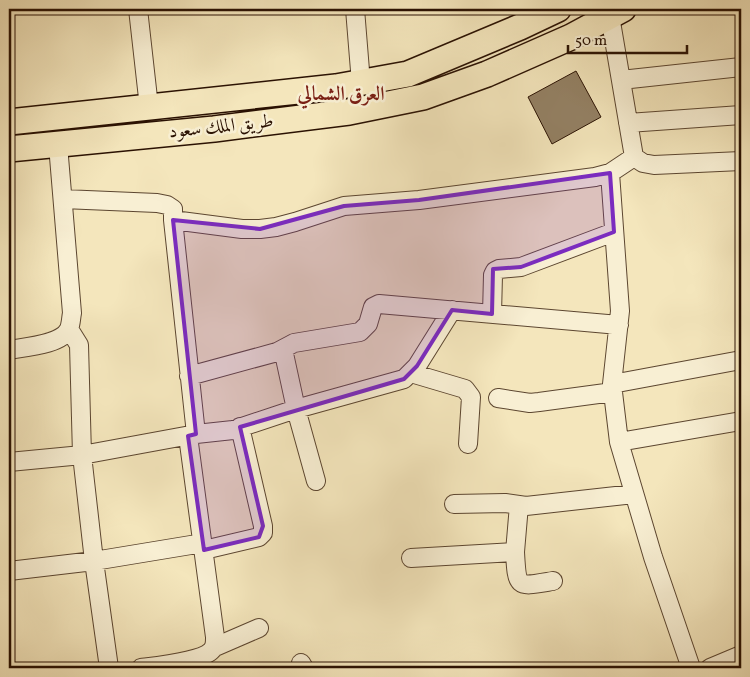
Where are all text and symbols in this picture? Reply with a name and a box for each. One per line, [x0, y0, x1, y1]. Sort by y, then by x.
scale bar [568, 22, 686, 54]
text: 50 m [575, 31, 607, 52]
district label: العرق الشمالي [296, 81, 385, 109]
street label: طريق الملك سعود [167, 109, 275, 145]

